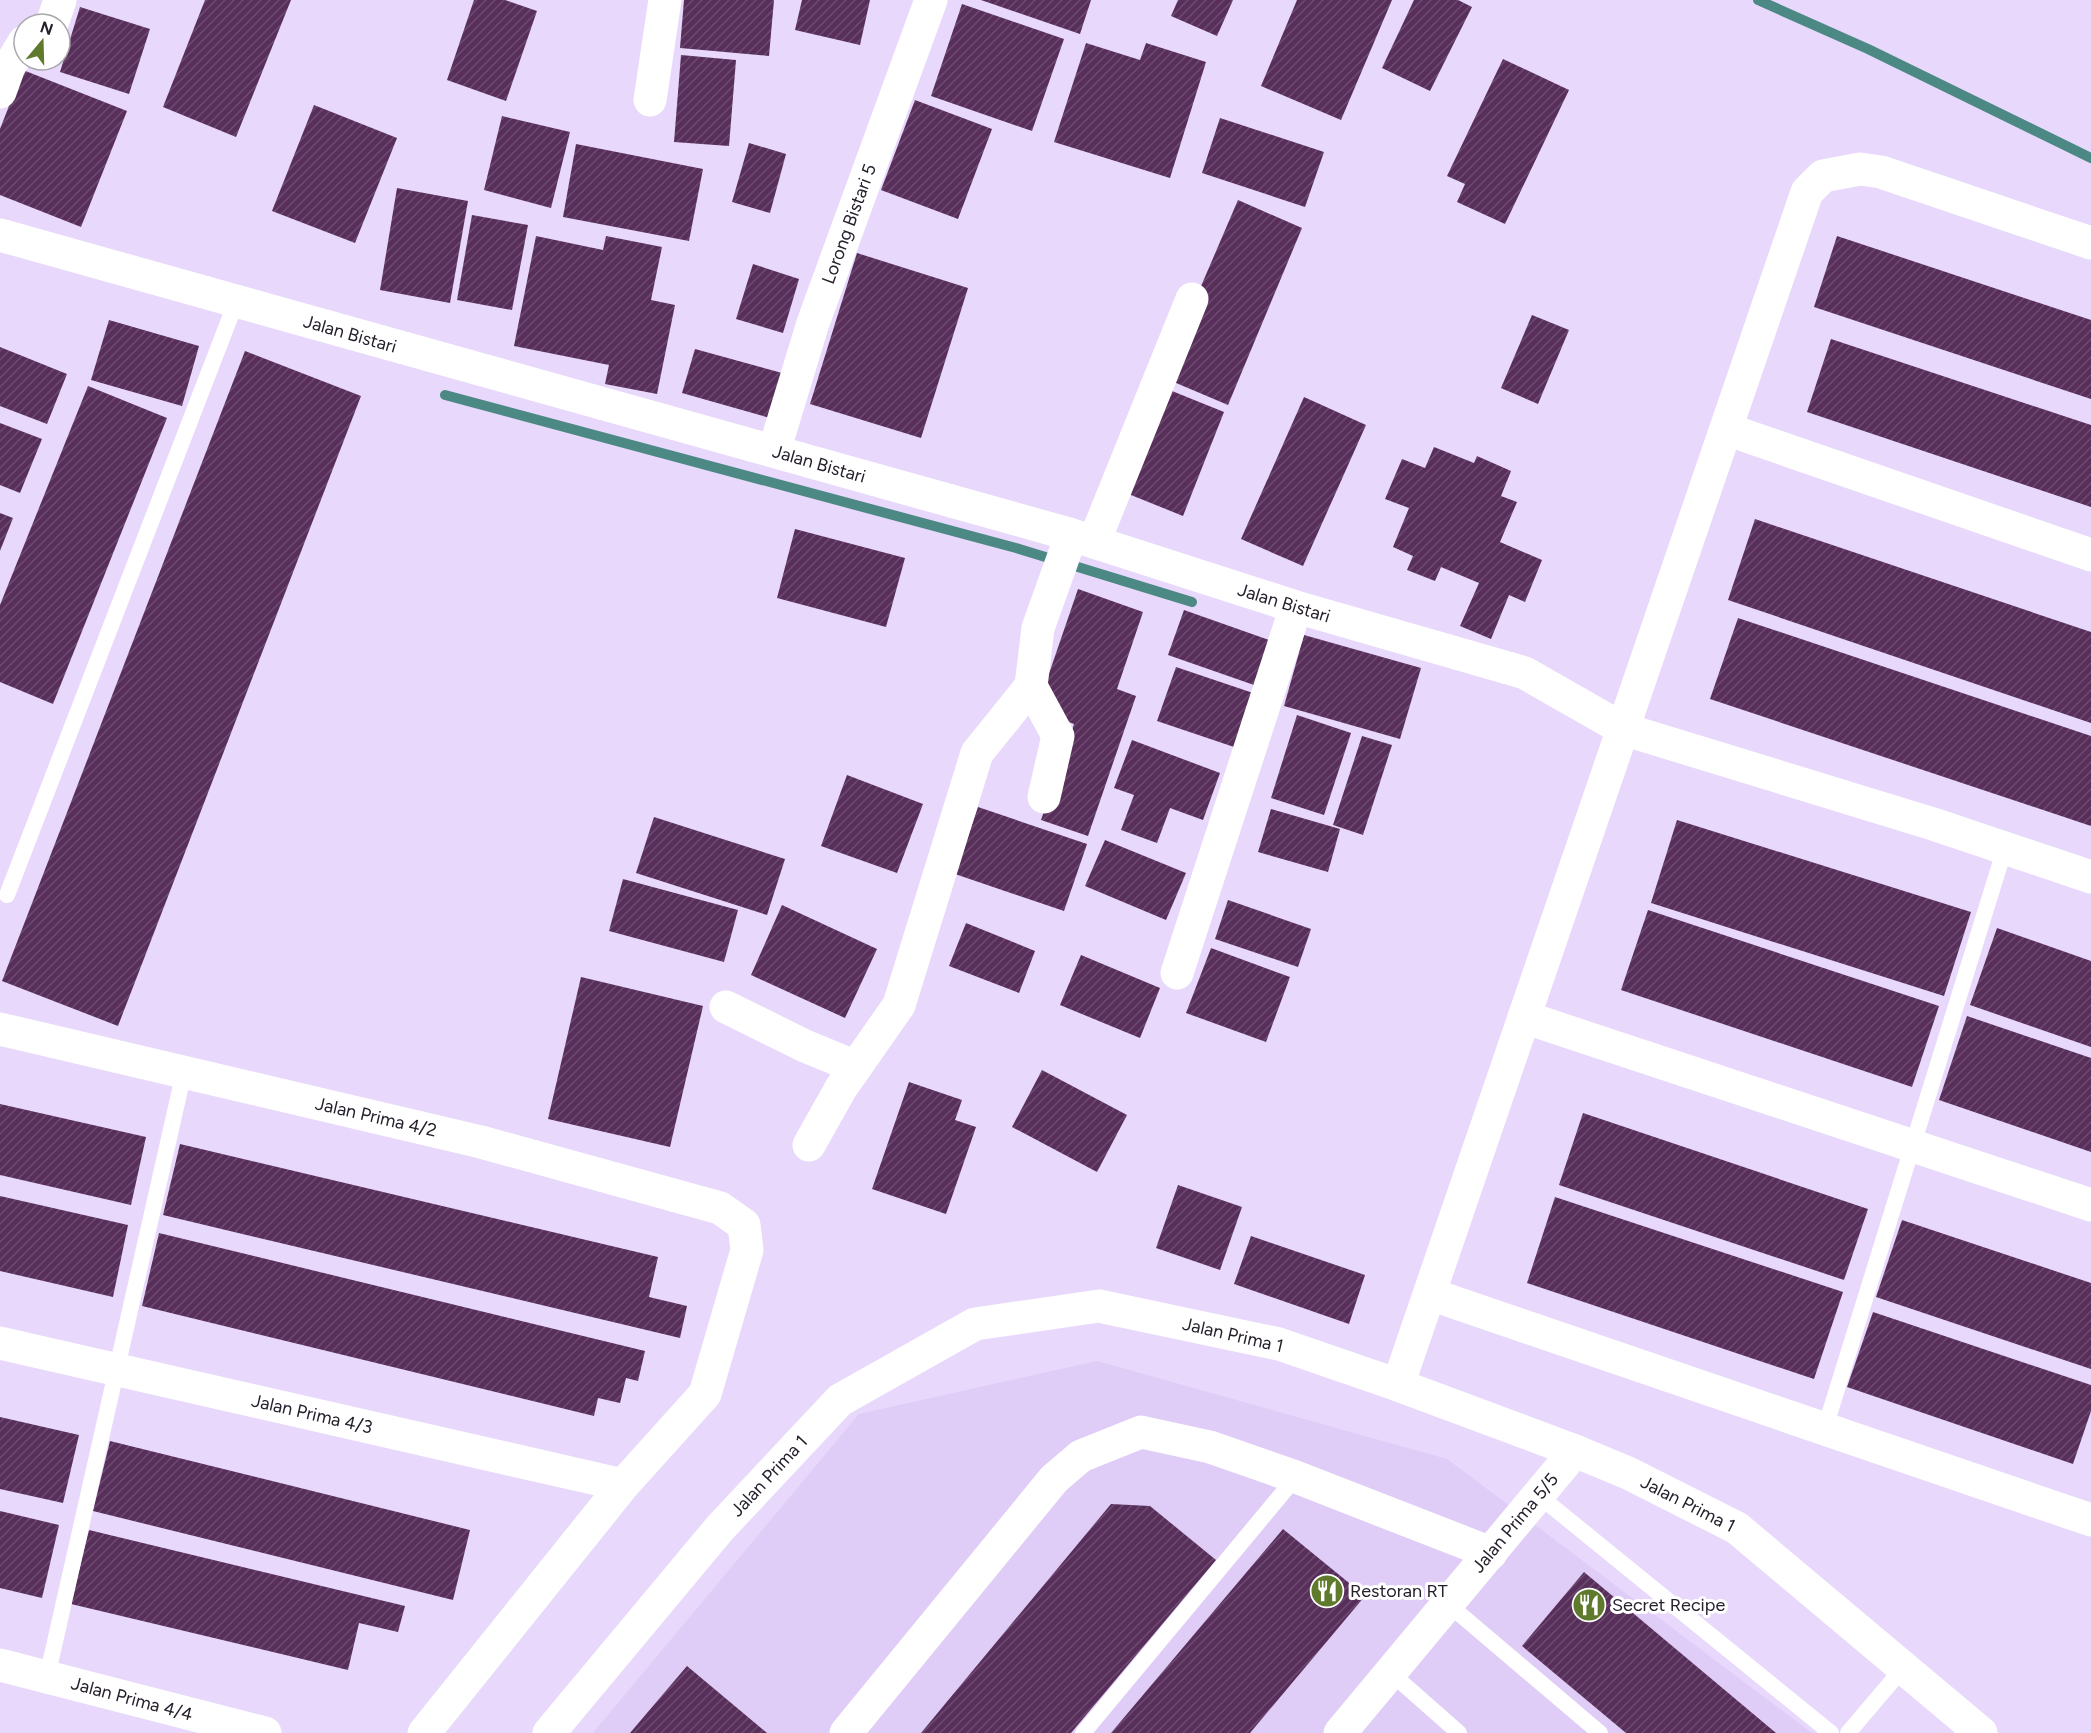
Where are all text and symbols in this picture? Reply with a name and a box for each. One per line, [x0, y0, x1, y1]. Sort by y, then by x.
north arrow [12, 12, 72, 72]
text: N [38, 17, 56, 39]
street label: Lorong Bistari 5 [817, 161, 881, 287]
street label: Jalan Bistari [301, 310, 399, 358]
street label: Jalan Bistari [770, 440, 868, 488]
street label: Jalan Bistari [1235, 578, 1333, 628]
street label: Jalan Prima 4/2 [313, 1092, 439, 1142]
street label: Jalan Prima 1 [1180, 1313, 1286, 1357]
street label: Jalan Prima 4/3 [249, 1389, 375, 1439]
street label: Jalan Prima 1 [726, 1431, 812, 1521]
street label: Jalan Prima 5/5 [1467, 1469, 1563, 1577]
street label: Jalan Prima 1 [1637, 1471, 1739, 1537]
restaurant icon: Restoran RT [1309, 1573, 1345, 1609]
place label: Restoran RT [1350, 1580, 1448, 1602]
restaurant icon: Secret Recipe [1571, 1587, 1607, 1623]
place label: Secret Recipe [1612, 1594, 1725, 1616]
street label: Jalan Prima 4/4 [69, 1672, 195, 1726]

